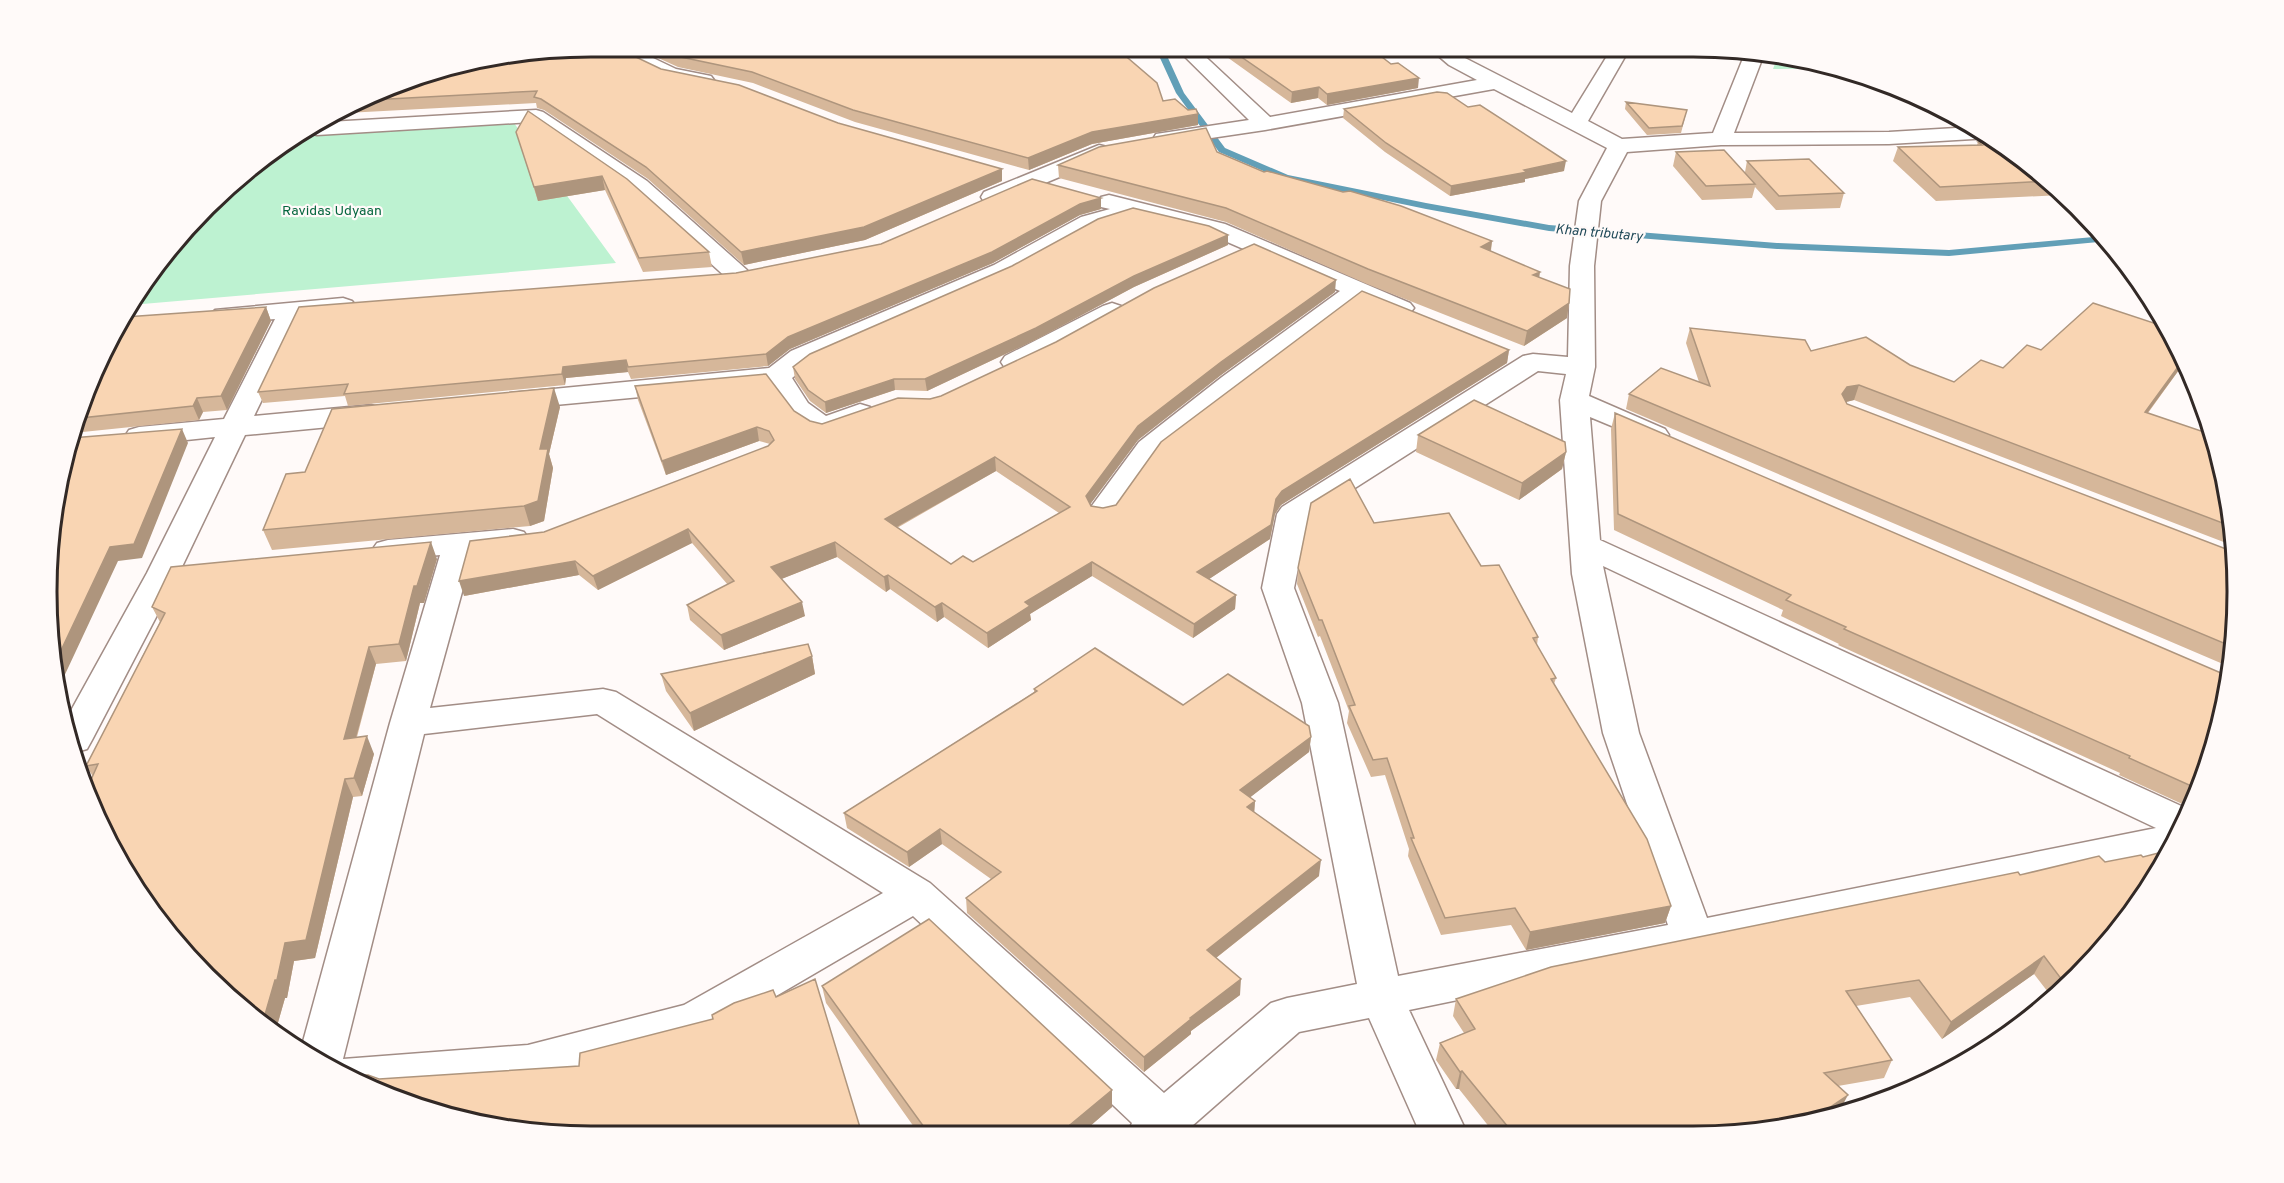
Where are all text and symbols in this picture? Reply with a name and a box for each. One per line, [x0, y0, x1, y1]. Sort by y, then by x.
park label: Ravidas Udyaan [282, 203, 382, 220]
water label: Khan tributary [1555, 221, 1644, 246]

